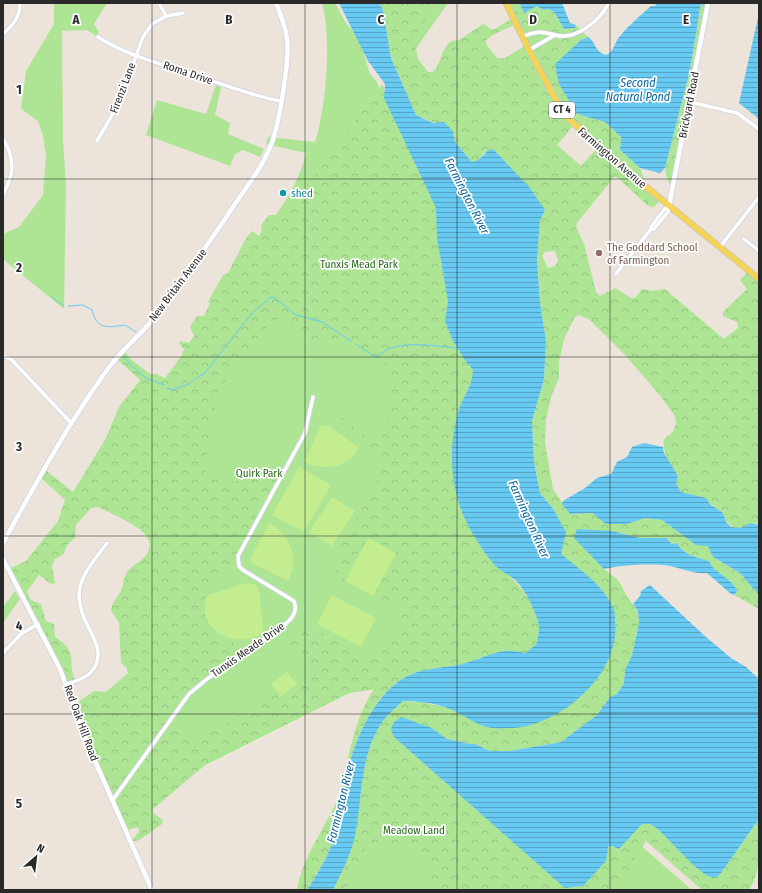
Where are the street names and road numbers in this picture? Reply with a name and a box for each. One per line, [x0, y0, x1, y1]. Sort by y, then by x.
street label: Roma Drive [162, 58, 214, 88]
street label: Firenzi Lane [107, 61, 139, 115]
street label: Brickyard Road [676, 71, 702, 139]
road number: CT 4 [549, 102, 575, 118]
street label: Farmington Avenue [575, 125, 649, 191]
street label: New Britain Avenue [146, 246, 210, 324]
street label: Tunxis Meade Drive [209, 620, 287, 680]
street label: Red Oak Hill Road [61, 683, 101, 763]

